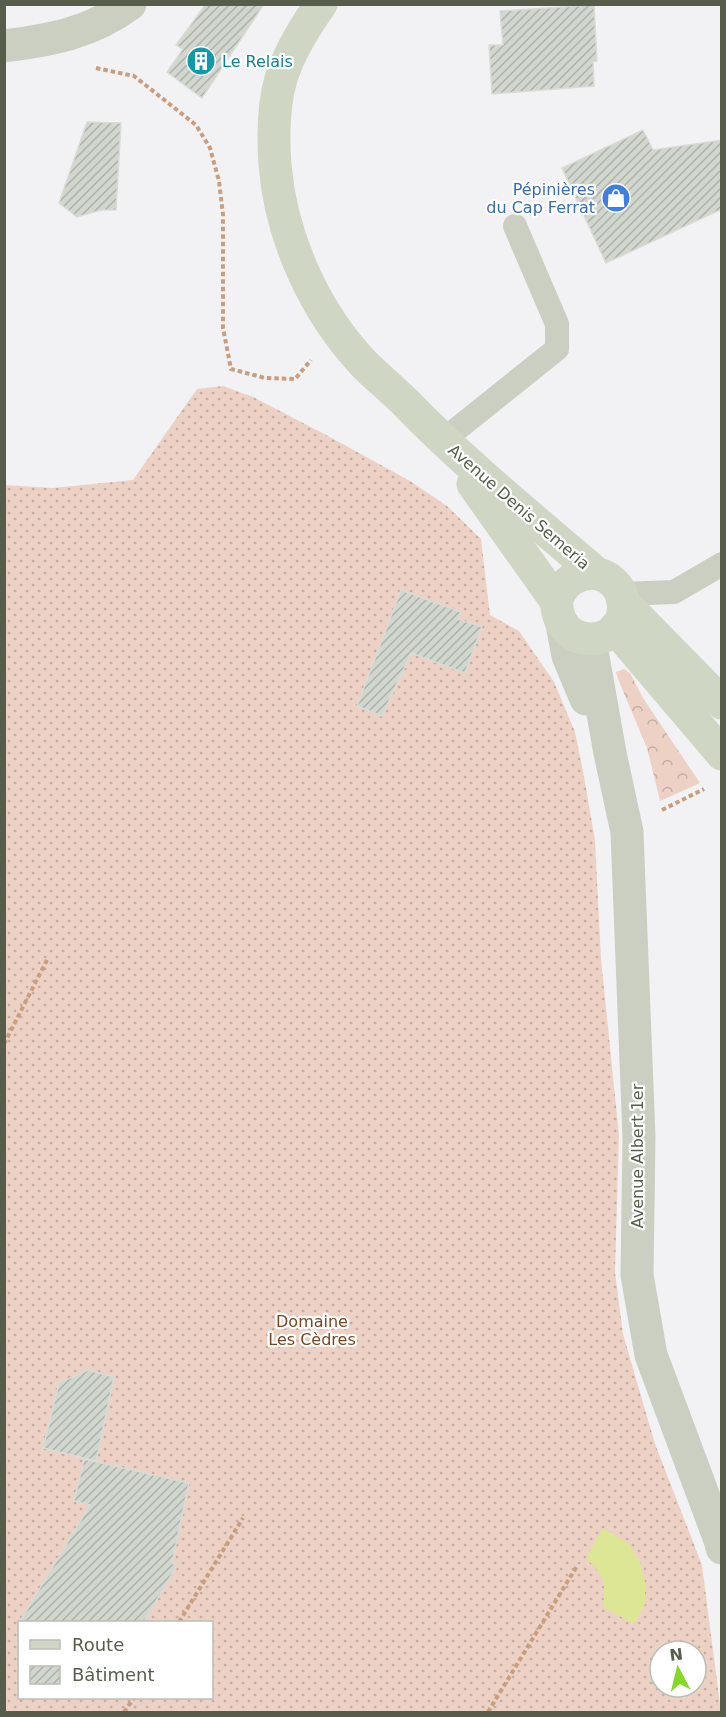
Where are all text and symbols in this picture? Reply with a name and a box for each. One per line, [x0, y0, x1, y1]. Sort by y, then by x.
building icon: Le Relais [185, 45, 217, 77]
place label: Le Relais [222, 52, 293, 71]
place label: Pépinières du Cap Ferrat [486, 180, 595, 217]
shop icon: Pépinières du Cap Ferrat [600, 182, 632, 214]
street label: Avenue Denis Semeria [444, 440, 594, 574]
street label: Avenue Albert 1er [628, 1083, 647, 1228]
park label: Domaine Les Cèdres [268, 1312, 356, 1349]
legend [18, 1621, 213, 1699]
text: Route [72, 1634, 124, 1655]
north arrow [648, 1639, 708, 1699]
text: N [668, 1644, 684, 1665]
text: Bâtiment [72, 1664, 155, 1685]

